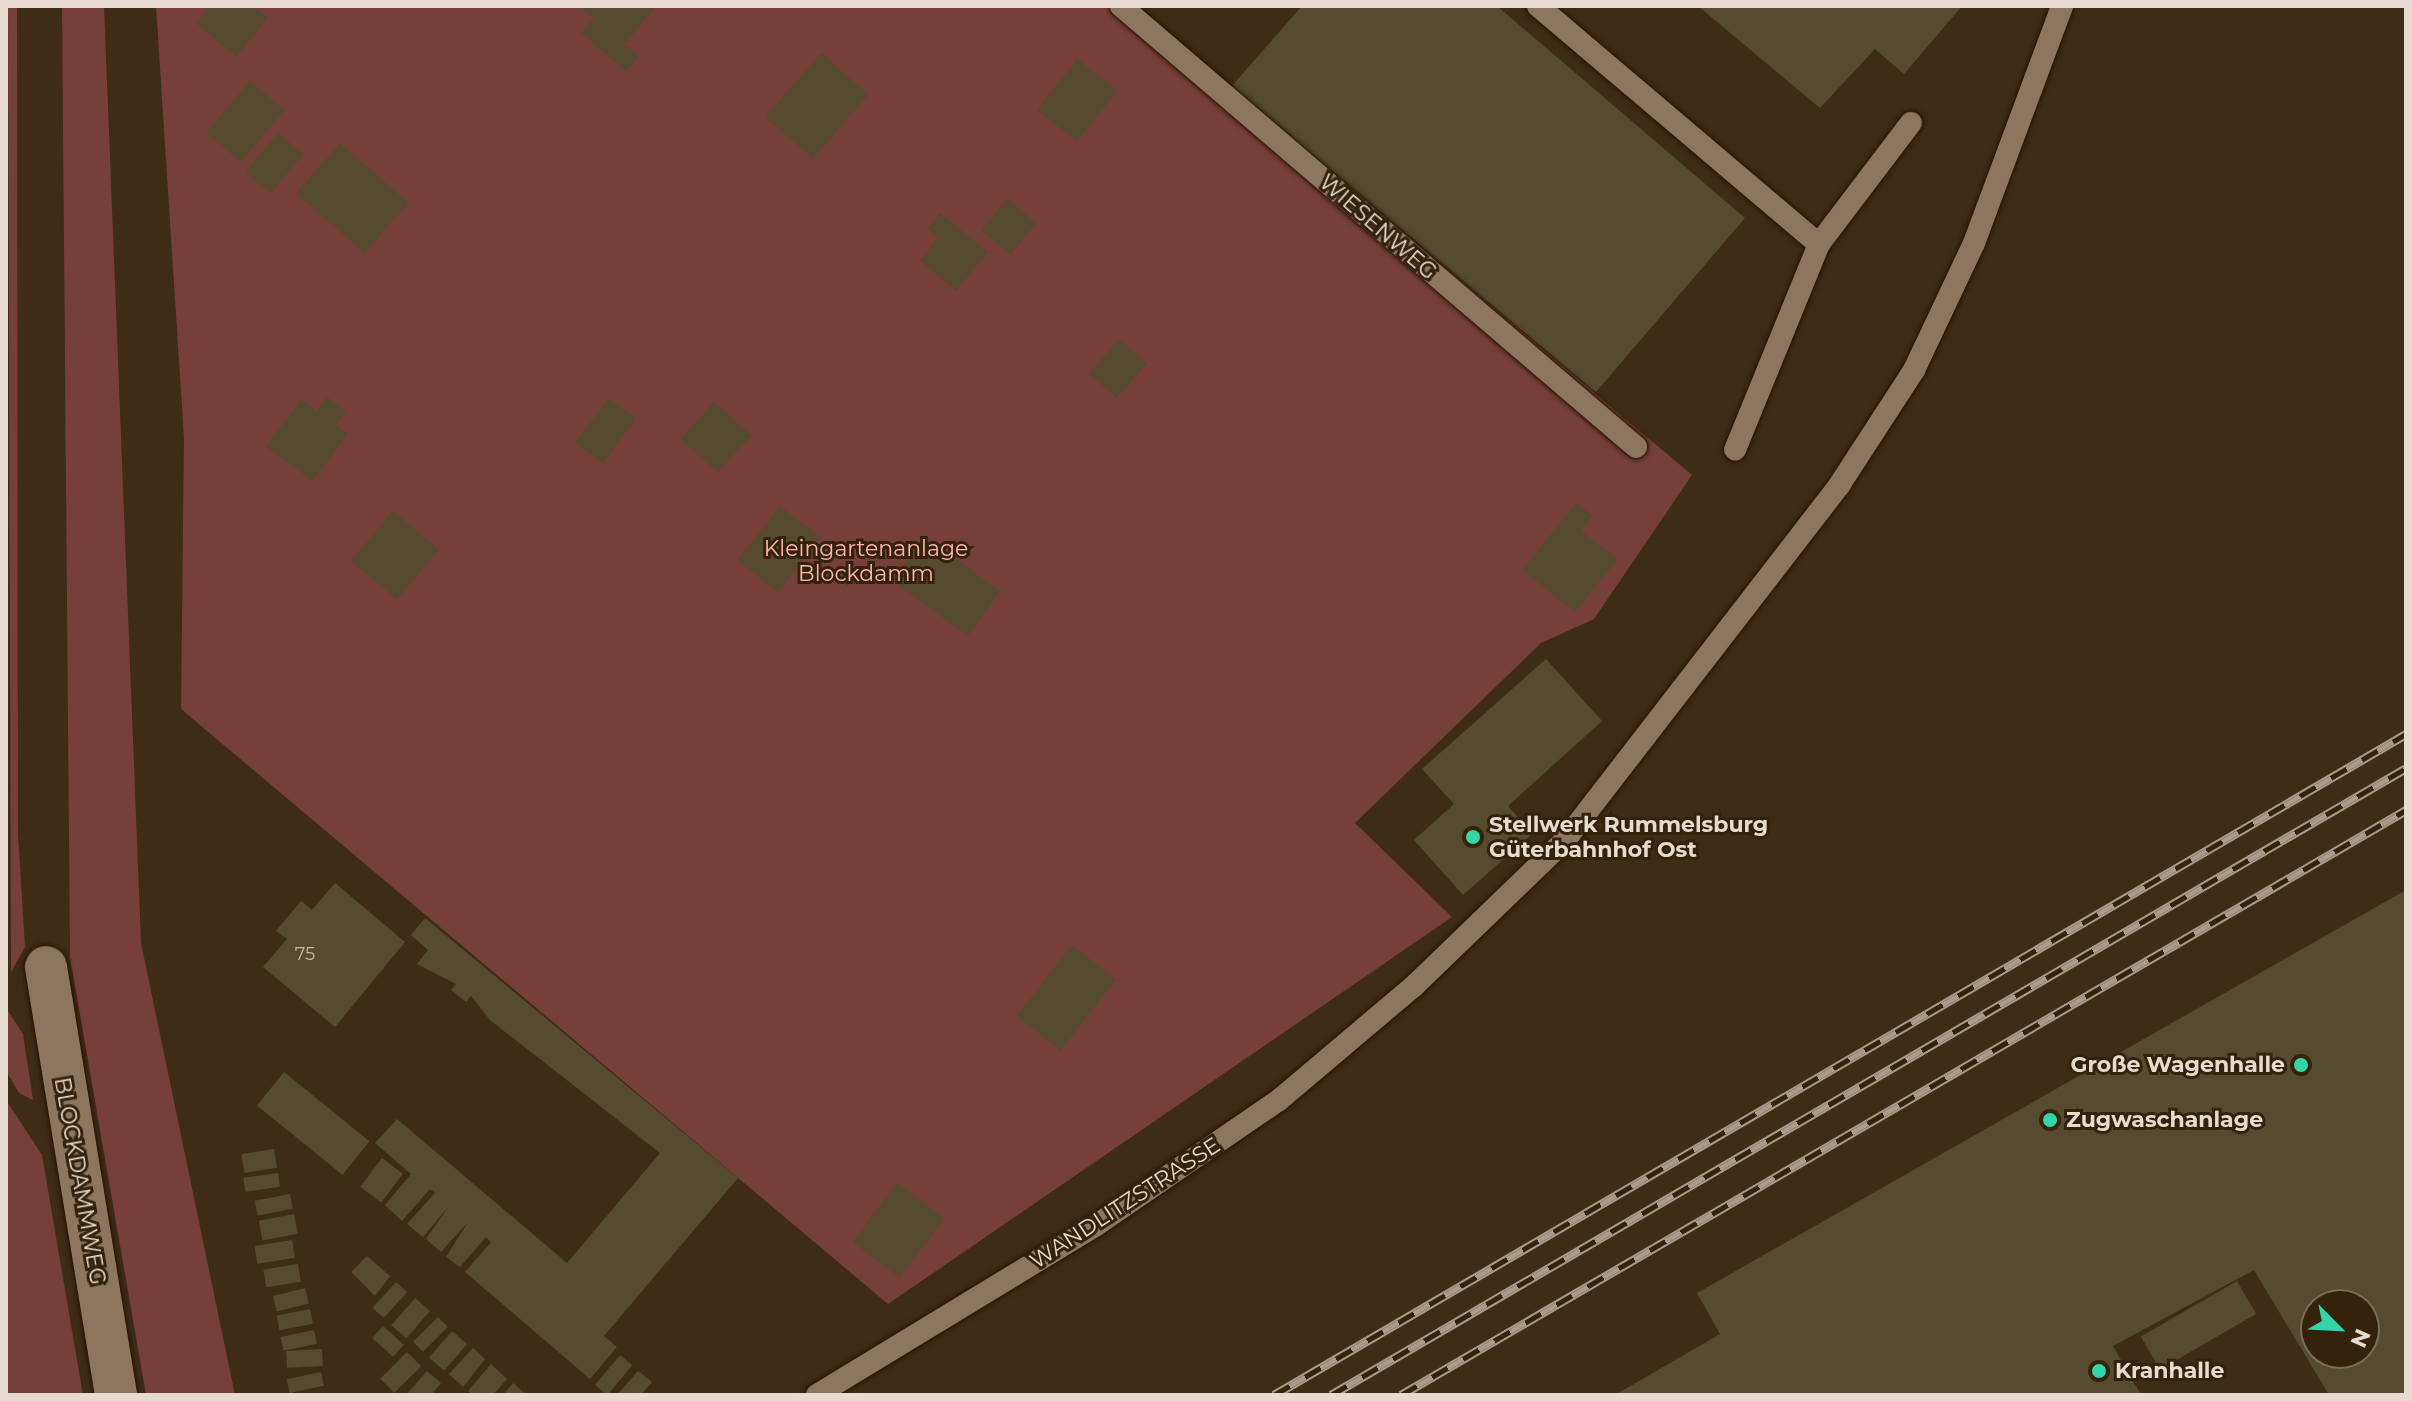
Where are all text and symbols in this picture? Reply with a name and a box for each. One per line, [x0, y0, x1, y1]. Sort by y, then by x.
street label: WIESENWEG [1314, 169, 1442, 285]
park label: Kleingartenanlage Blockdamm [764, 535, 968, 586]
place label: Stellwerk Rummelsburg Güterbahnhof Ost [1489, 811, 1768, 862]
marker: Stellwerk Rummelsburg Güterbahnhof Ost [1464, 828, 1482, 846]
house number: 75 [295, 943, 315, 965]
place label: Große Wagenhalle [2071, 1052, 2285, 1078]
marker: Große Wagenhalle [2292, 1056, 2310, 1074]
street label: BLOCKDAMMWEG [49, 1075, 111, 1287]
place label: Zugwaschanlage [2066, 1107, 2263, 1133]
marker: Zugwaschanlage [2041, 1111, 2059, 1129]
street label: WANDLITZSTRASSE [1025, 1132, 1225, 1274]
north arrow [2300, 1289, 2380, 1369]
text: N [2345, 1325, 2377, 1352]
place label: Kranhalle [2115, 1358, 2224, 1384]
marker: Kranhalle [2090, 1362, 2108, 1380]

